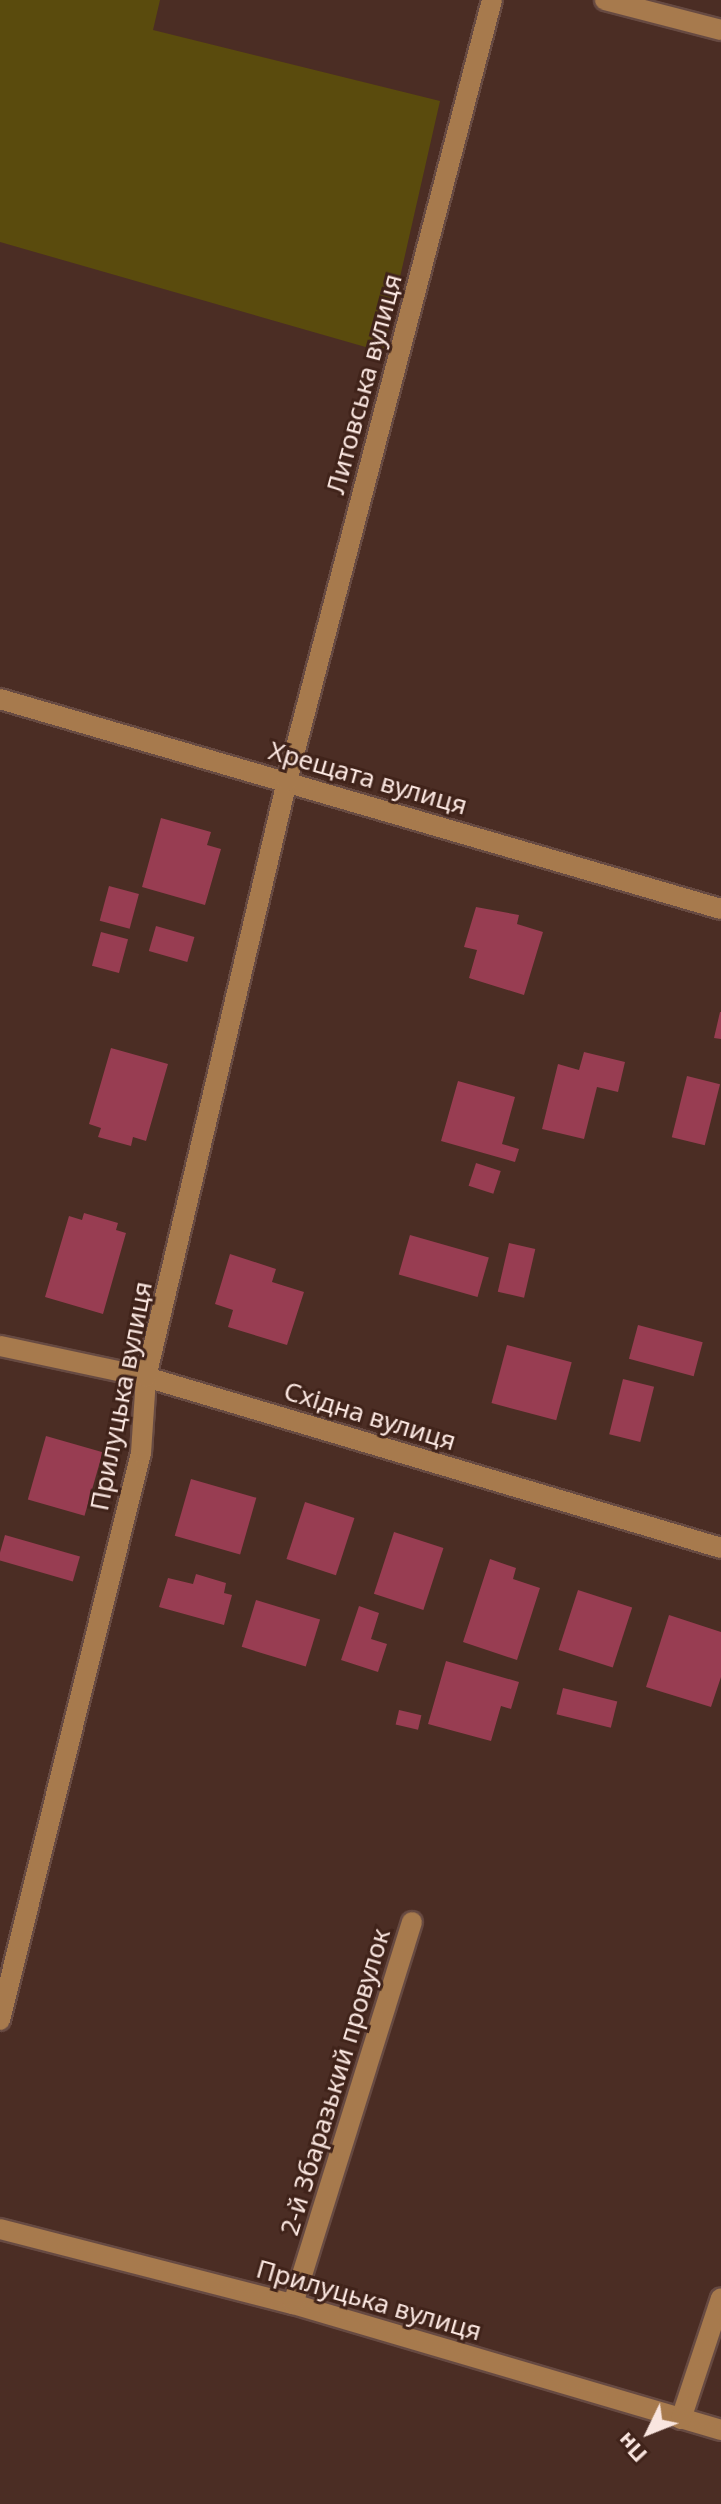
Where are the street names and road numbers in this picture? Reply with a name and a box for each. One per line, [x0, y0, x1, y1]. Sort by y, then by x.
street label: Литовська вулиця [320, 271, 408, 497]
street label: Хрещата вулиця [265, 735, 471, 821]
street label: Прилуцька вулиця [83, 1279, 159, 1513]
street label: Східна вулиця [280, 1375, 460, 1457]
street label: 2-й Збаразький провулок [273, 1925, 397, 2239]
street label: Прилуцька вулиця [253, 2253, 485, 2347]

